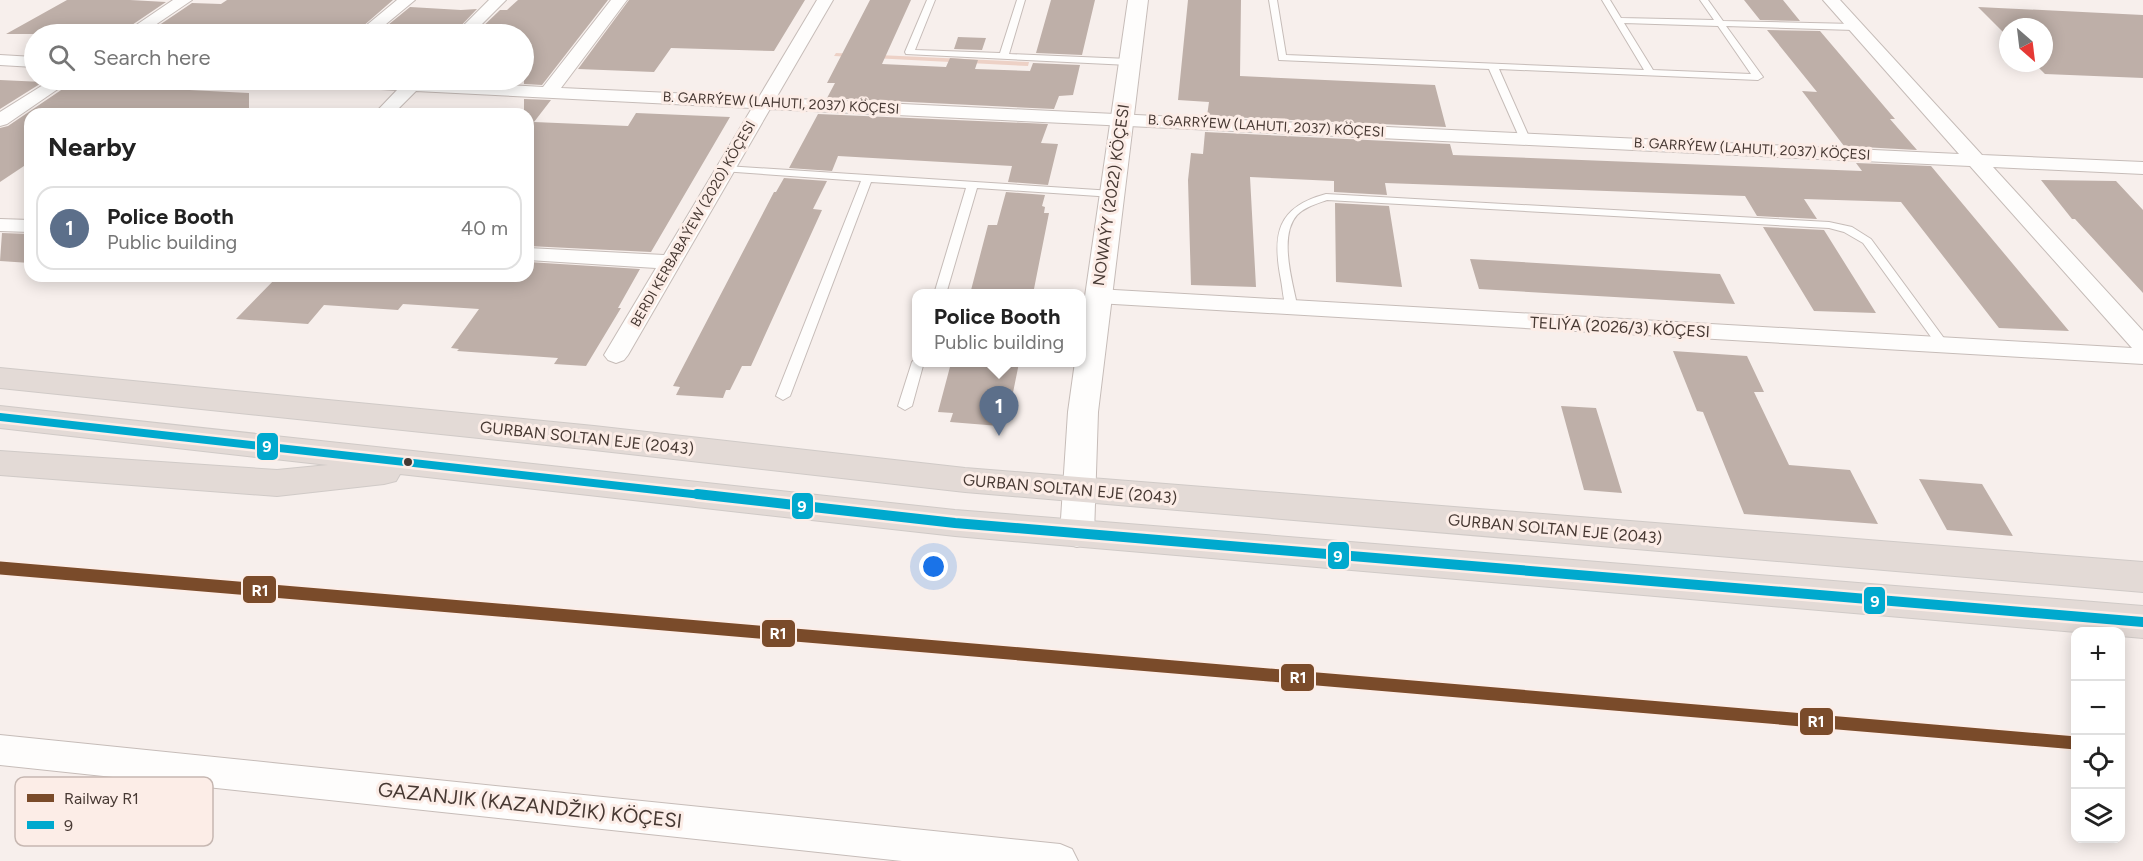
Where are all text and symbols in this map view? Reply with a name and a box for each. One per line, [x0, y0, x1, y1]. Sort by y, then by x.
north arrow [1999, 18, 2053, 72]
search box [24, 24, 534, 90]
icon: search [45, 41, 78, 74]
text: Search here [93, 44, 211, 71]
street label: B. GARRÝEW (LAHUTI, 2037) KÖÇESI [662, 88, 900, 118]
street label: NOWAÝY (2022) KÖÇESI [1089, 103, 1133, 287]
street label: B. GARRÝEW (LAHUTI, 2037) KÖÇESI [1147, 111, 1385, 141]
street label: BERDI KERBABAÝEW (2020) KÖÇESI [627, 118, 759, 330]
text: Nearby [48, 131, 136, 163]
street label: B. GARRÝEW (LAHUTI, 2037) KÖÇESI [1633, 134, 1871, 164]
text: Police Booth [107, 203, 234, 230]
text: 1 [65, 216, 74, 240]
text: 40 m [461, 216, 508, 240]
text: Public building [107, 230, 237, 254]
popup [912, 289, 1086, 367]
text: Police Booth [934, 303, 1061, 330]
street label: TELIÝA (2026/3) KÖÇESI [1530, 313, 1710, 341]
text: Public building [934, 330, 1064, 354]
pin: 1 [980, 386, 1018, 436]
street label: GURBAN SOLTAN EJE (2043) [479, 417, 695, 459]
line badge: 9 [256, 432, 279, 461]
text: 9 [262, 437, 272, 456]
unlabelled marker [402, 456, 414, 468]
street label: GURBAN SOLTAN EJE (2043) [962, 470, 1178, 508]
line badge: 9 [791, 492, 814, 520]
text: 9 [797, 497, 807, 516]
street label: GURBAN SOLTAN EJE (2043) [1447, 510, 1663, 548]
line badge: 9 [1327, 541, 1350, 570]
text: 9 [1333, 547, 1343, 566]
your location [919, 552, 948, 581]
line badge: R1 [242, 575, 277, 604]
text: R1 [251, 581, 269, 600]
line badge: 9 [1863, 586, 1886, 615]
text: 9 [1870, 592, 1880, 611]
line badge: R1 [761, 619, 796, 648]
text: R1 [769, 624, 787, 643]
map controls [2071, 627, 2125, 843]
button: + [2071, 627, 2125, 681]
line badge: R1 [1280, 663, 1315, 692]
text: R1 [1289, 668, 1307, 687]
button: − [2071, 681, 2125, 735]
line badge: R1 [1799, 707, 1834, 736]
text: R1 [1807, 712, 1825, 731]
button: locate [2071, 735, 2125, 789]
legend [15, 777, 213, 846]
street label: GAZANJIK (KAZANDŽIK) KÖÇESI [377, 777, 683, 833]
text: Railway R1 [64, 789, 139, 808]
button: layers [2071, 789, 2125, 843]
text: 9 [64, 816, 73, 835]

